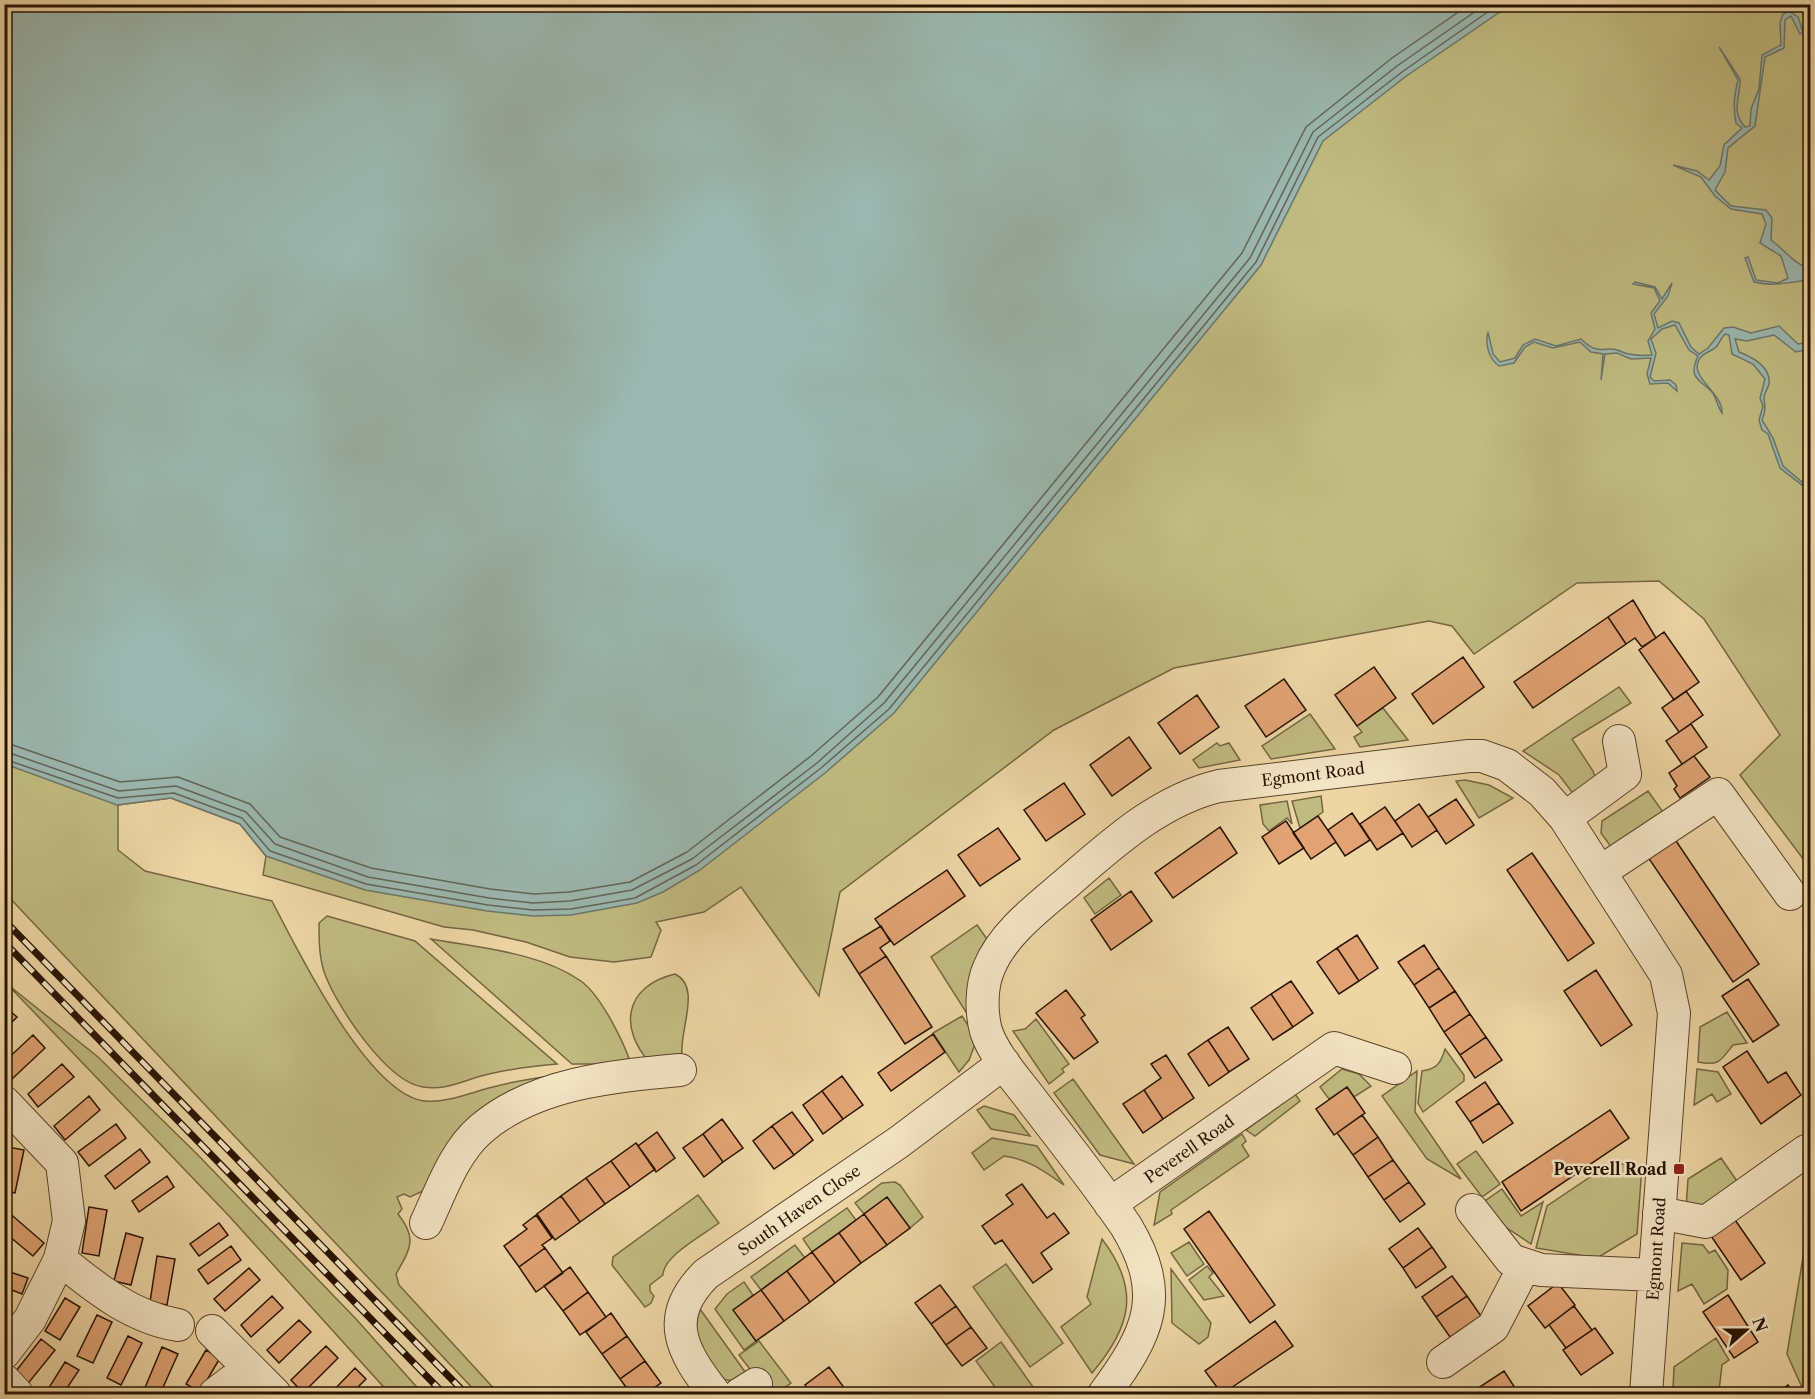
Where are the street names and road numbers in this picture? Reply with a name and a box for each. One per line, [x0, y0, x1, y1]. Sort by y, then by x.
street label: Egmont Road [1260, 758, 1366, 790]
street label: Peverell Road [1140, 1111, 1238, 1187]
street label: South Haven Close [734, 1160, 864, 1260]
street label: Egmont Road [1642, 1196, 1670, 1301]

